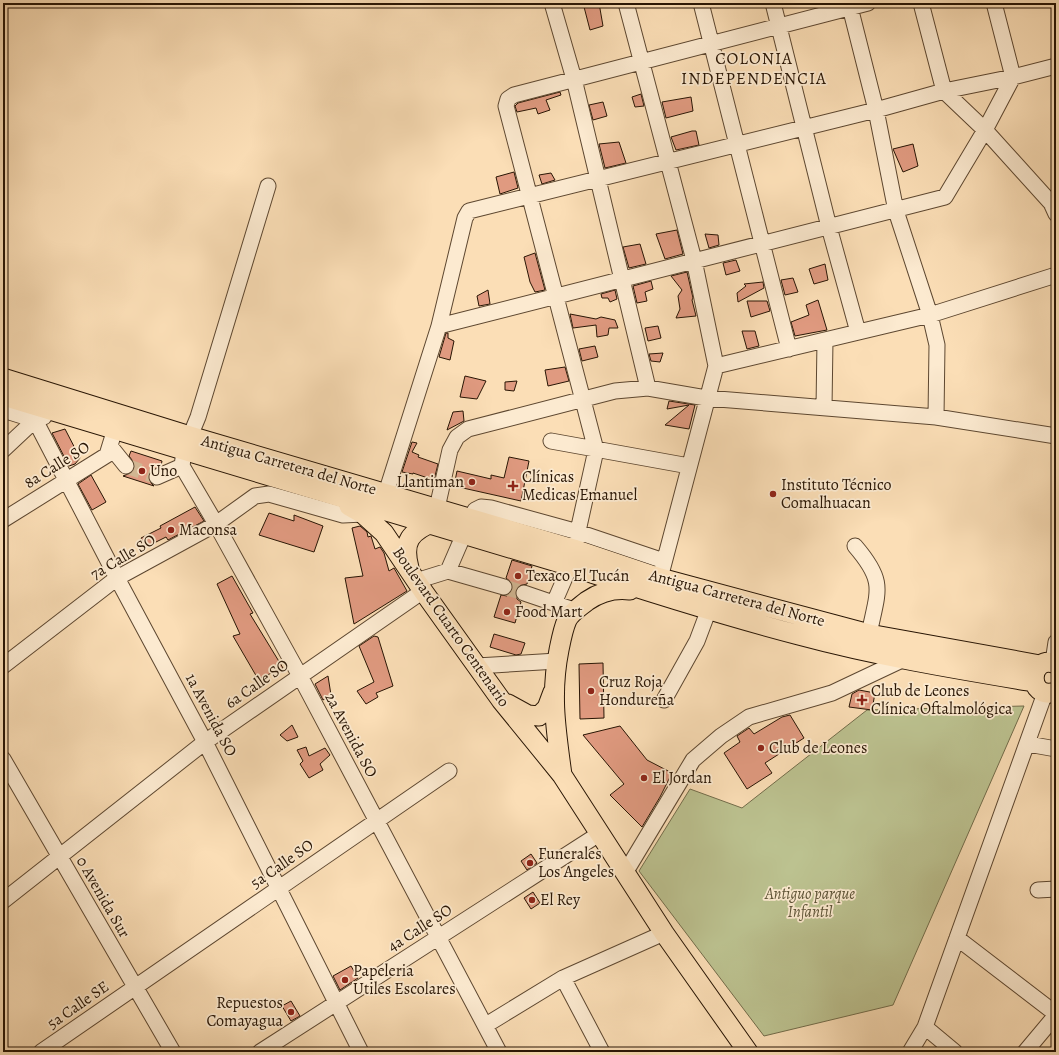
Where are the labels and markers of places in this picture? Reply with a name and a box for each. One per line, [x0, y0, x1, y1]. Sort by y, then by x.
place label: Uno [150, 460, 177, 482]
marker: Uno [137, 466, 147, 476]
place label: Clínicas Medicas Emanuel [522, 466, 638, 506]
place label: Llantiman [396, 471, 464, 493]
place label: Instituto Técnico Comalhuacan [781, 474, 892, 514]
marker: Llantiman [467, 477, 477, 487]
marker: Clínicas Medicas Emanuel [507, 480, 519, 492]
marker: Instituto Técnico Comalhuacan [768, 489, 778, 499]
place label: Maconsa [179, 519, 238, 541]
marker: Maconsa [166, 525, 176, 535]
place label: Texaco El Tucán [526, 565, 630, 587]
marker: Texaco El Tucán [513, 571, 523, 581]
place label: Food Mart [515, 601, 582, 623]
marker: Food Mart [502, 607, 512, 617]
place label: Cruz Roja Hondureña [599, 671, 675, 711]
place label: Club de Leones Clínica Oftalmológica [871, 680, 1013, 720]
marker: Cruz Roja Hondureña [586, 686, 596, 696]
marker: Club de Leones Clínica Oftalmológica [856, 694, 868, 706]
place label: Club de Leones [769, 737, 867, 759]
marker: Club de Leones [756, 743, 766, 753]
place label: El Jordan [652, 767, 712, 789]
marker: El Jordan [639, 773, 649, 783]
place label: Funerales Los Angeles [538, 843, 614, 883]
marker: Funerales Los Angeles [525, 858, 535, 868]
place label: El Rey [540, 889, 581, 911]
marker: El Rey [527, 895, 537, 905]
place label: Papeleria Utiles Escolares [353, 960, 456, 1000]
marker: Papeleria Utiles Escolares [340, 975, 350, 985]
place label: Repuestos Comayagua [206, 992, 284, 1032]
marker: Repuestos Comayagua [286, 1007, 296, 1017]

